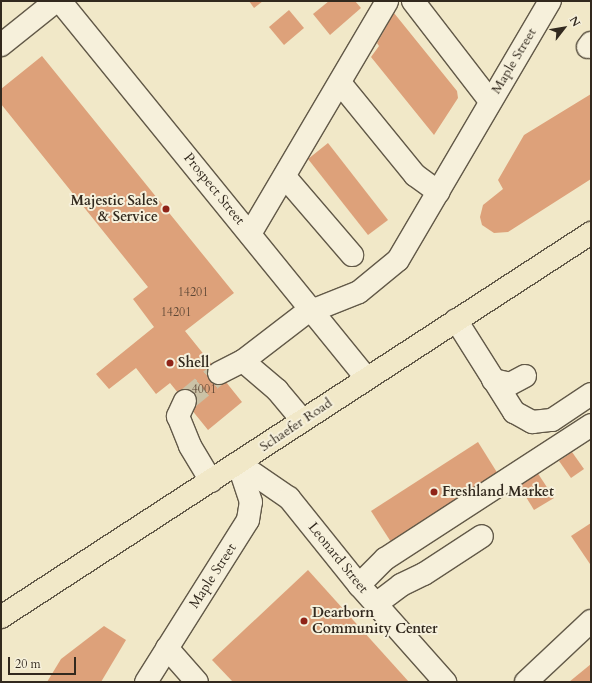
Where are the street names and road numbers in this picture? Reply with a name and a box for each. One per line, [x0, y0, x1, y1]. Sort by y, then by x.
street label: Maple Street [488, 25, 540, 97]
street label: Prospect Street [180, 150, 248, 228]
street label: Schaefer Road [257, 395, 335, 455]
street label: Leonard Street [304, 519, 372, 597]
street label: Maple Street [186, 540, 240, 612]

